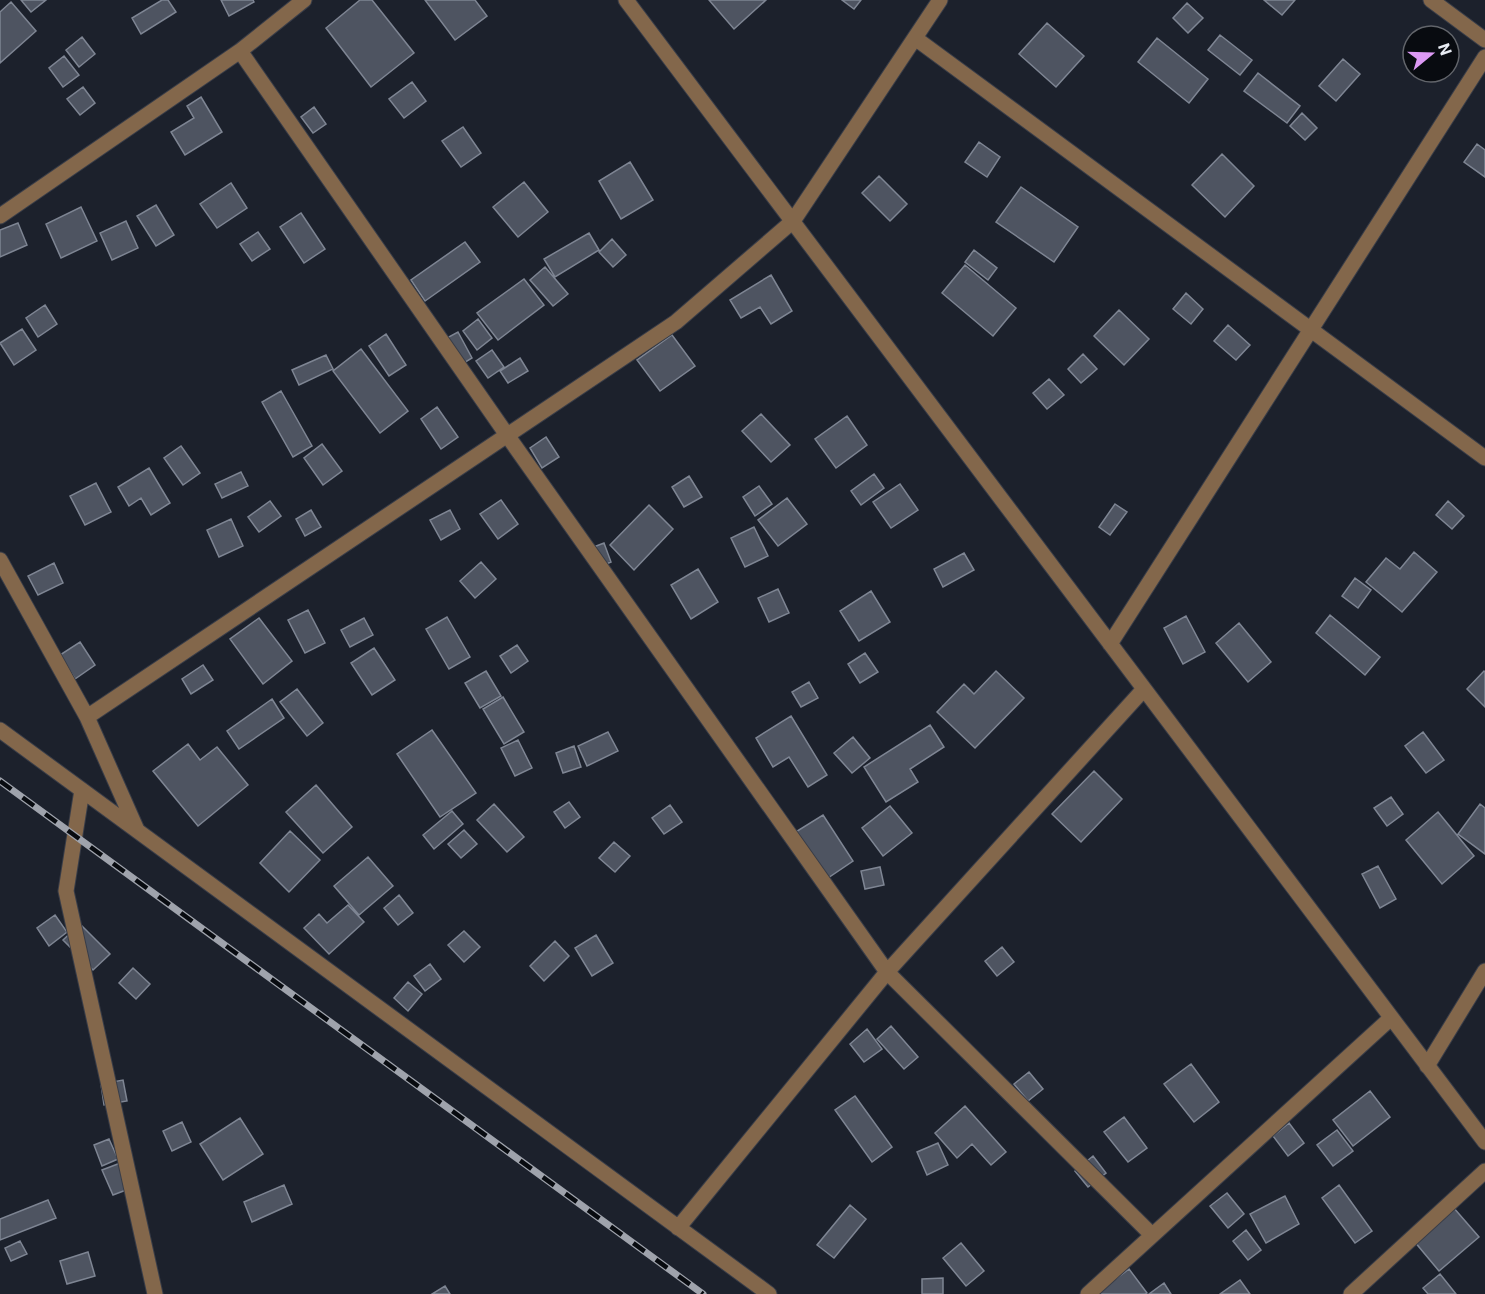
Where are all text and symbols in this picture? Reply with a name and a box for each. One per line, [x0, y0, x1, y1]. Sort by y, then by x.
north arrow [1401, 24, 1461, 84]
text: N [1434, 41, 1456, 58]

